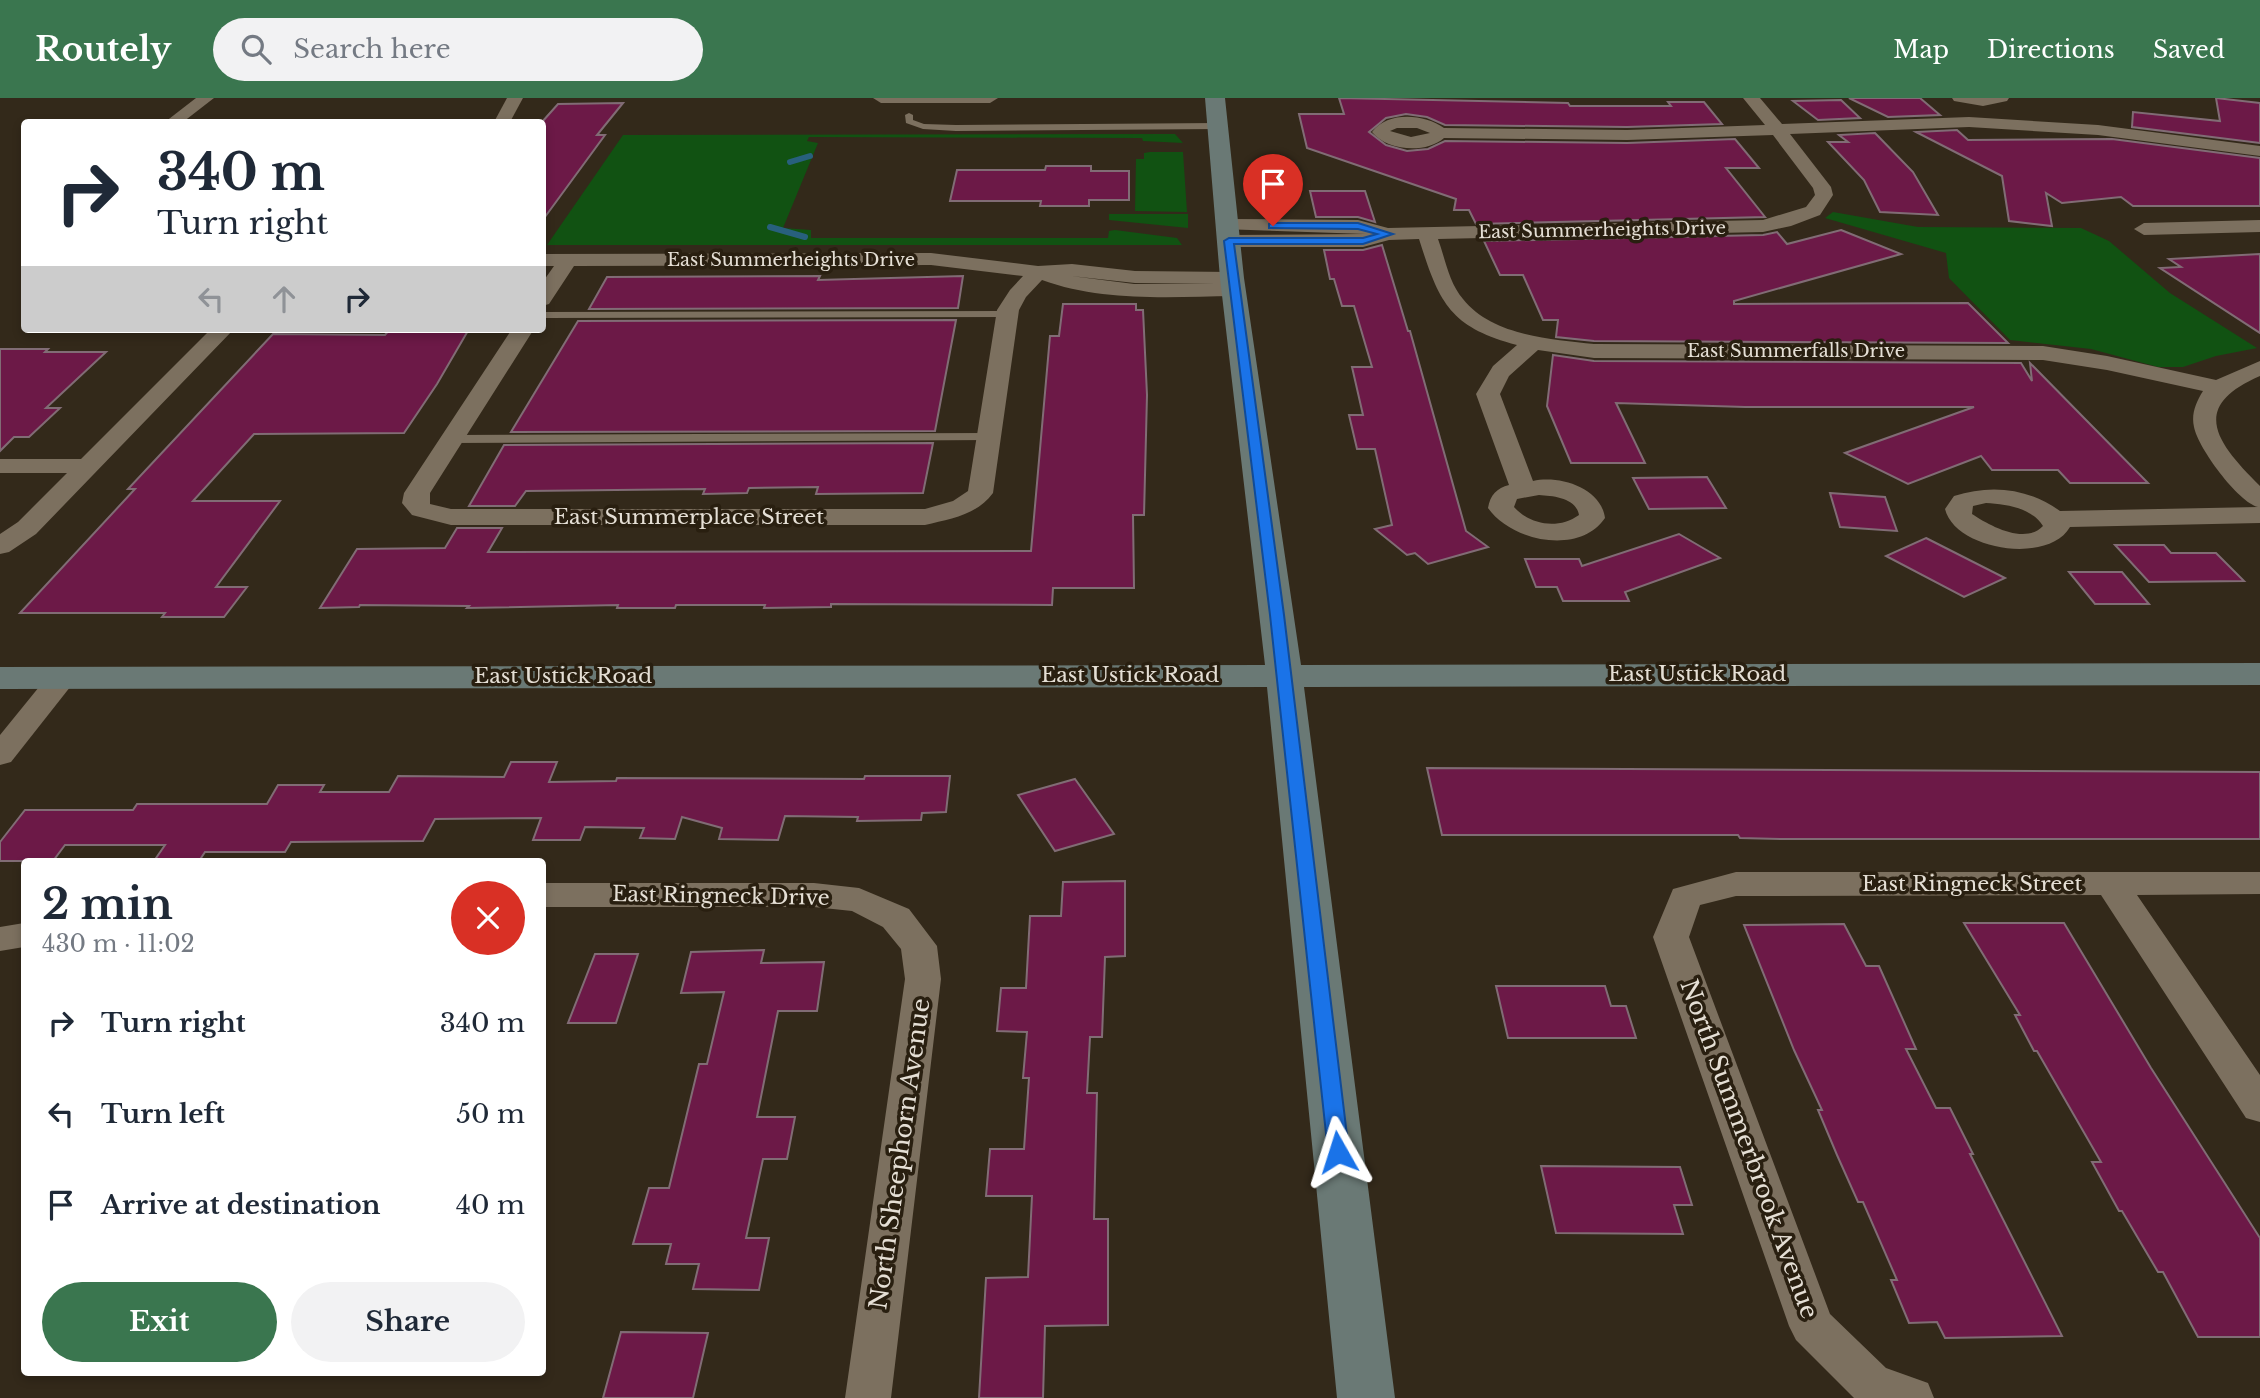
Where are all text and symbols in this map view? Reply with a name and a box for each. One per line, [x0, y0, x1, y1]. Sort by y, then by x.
search box [213, 18, 703, 81]
text: Routely [35, 29, 171, 70]
icon: search [237, 30, 275, 68]
text: Search here [293, 33, 451, 65]
text: Map [1893, 35, 1949, 64]
text: Directions [1987, 35, 2115, 64]
text: Saved [2153, 35, 2225, 64]
text: 340 m [157, 142, 325, 203]
icon: right [42, 147, 133, 238]
pin [1243, 154, 1303, 226]
icon: arrive [1254, 165, 1292, 203]
text: Turn right [157, 203, 328, 243]
street label: East Summerheights Drive [1478, 217, 1726, 243]
street label: East Summerheights Drive [667, 249, 915, 271]
icon: left [192, 280, 230, 318]
icon: ahead [265, 280, 303, 318]
icon: right [338, 280, 376, 318]
street label: East Summerfalls Drive [1687, 340, 1905, 362]
street label: East Summerplace Street [554, 504, 824, 530]
street label: East Ustick Road [1608, 661, 1786, 687]
street label: East Ustick Road [1041, 662, 1219, 688]
street label: East Ustick Road [474, 663, 652, 689]
street label: East Ringneck Street [1862, 871, 2082, 897]
text: 2 min [42, 878, 173, 930]
button: close [451, 881, 525, 955]
street label: East Ringneck Drive [612, 881, 830, 911]
text: 430 m · 11:02 [42, 930, 195, 958]
street label: North Summerbrook Avenue [1674, 975, 1824, 1322]
street label: North Sheephorn Avenue [863, 997, 936, 1311]
icon: right [42, 1004, 80, 1042]
text: Turn right [101, 1007, 246, 1039]
text: 340 m [440, 1007, 525, 1039]
icon: left [42, 1095, 80, 1133]
text: Turn left [101, 1098, 225, 1130]
text: 50 m [456, 1098, 525, 1130]
position arrow [1301, 1115, 1375, 1189]
icon: arrive [42, 1186, 80, 1224]
text: Arrive at destination [101, 1189, 381, 1221]
text: 40 m [456, 1189, 525, 1221]
button: Exit [42, 1282, 277, 1362]
button: Share [291, 1282, 525, 1362]

